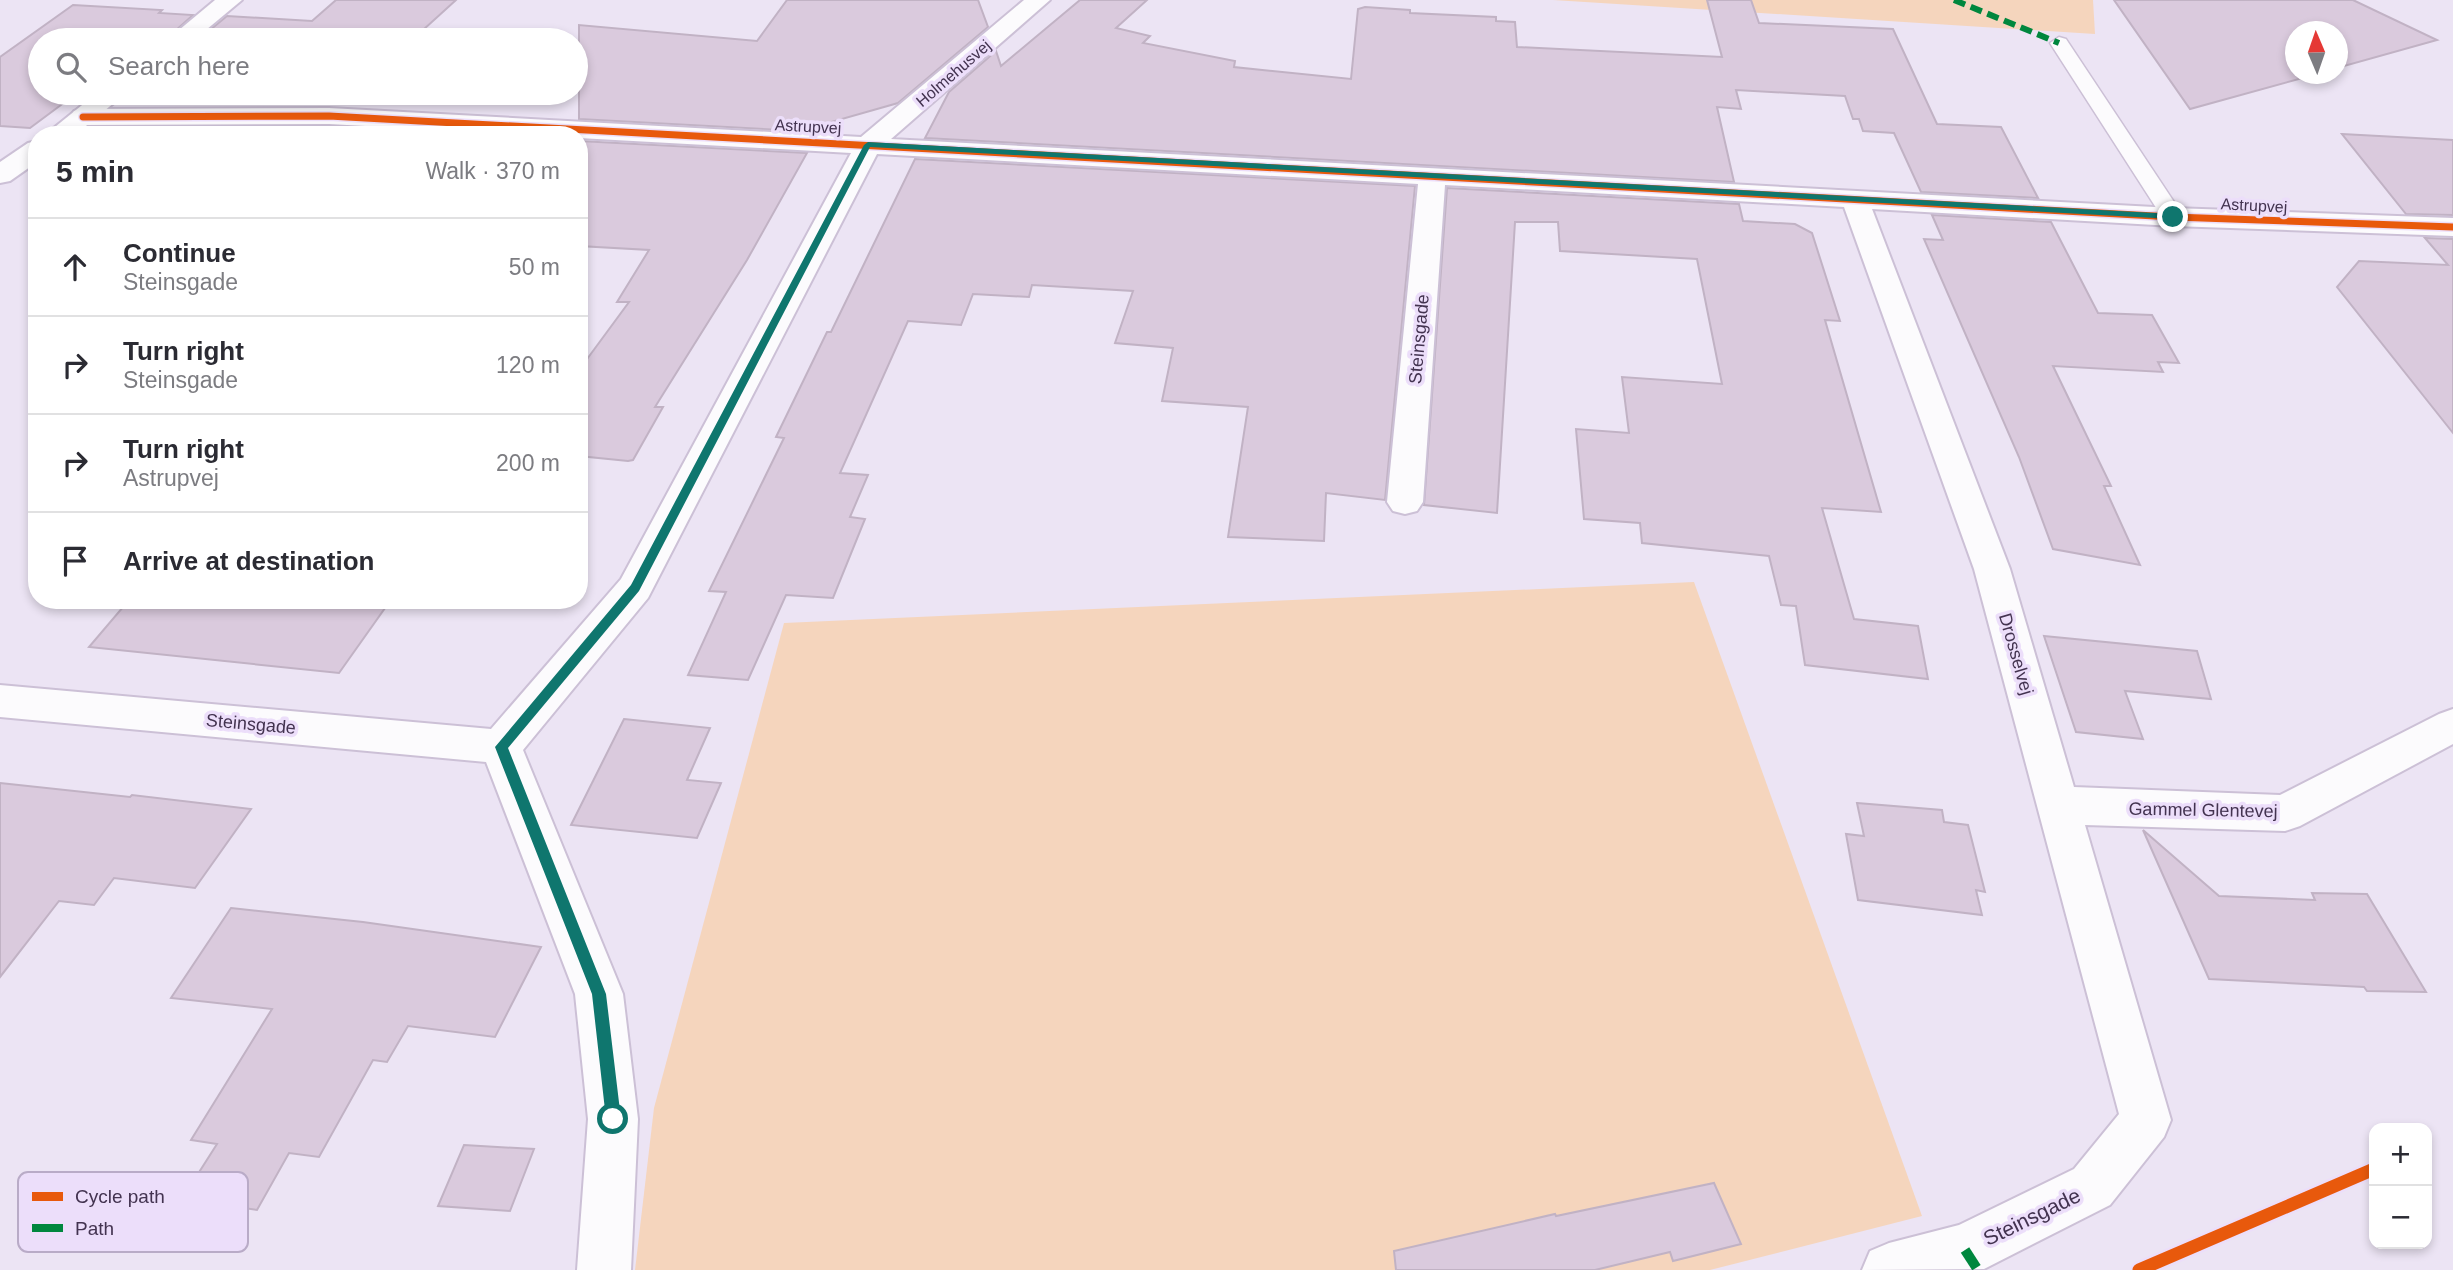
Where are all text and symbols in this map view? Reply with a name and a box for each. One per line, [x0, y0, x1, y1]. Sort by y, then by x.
north arrow [2285, 21, 2348, 84]
search box [28, 28, 588, 105]
street label: Holmehusvej [913, 37, 994, 110]
icon: search [52, 48, 90, 86]
text: Search here [108, 51, 250, 81]
street label: Astrupvej [774, 116, 842, 137]
text: 5 min [56, 155, 134, 188]
text: Walk · 370 m [425, 158, 560, 184]
street label: Astrupvej [2220, 195, 2288, 216]
route end [2157, 201, 2188, 232]
text: Continue [123, 238, 236, 268]
icon: ahead [56, 248, 94, 286]
text: 50 m [509, 254, 560, 280]
text: Steinsgade [123, 269, 238, 295]
street label: Steinsgade [1405, 293, 1433, 385]
text: Turn right [123, 336, 244, 366]
icon: right [56, 346, 94, 384]
text: 120 m [496, 352, 560, 378]
text: Steinsgade [123, 367, 238, 393]
text: Turn right [123, 434, 244, 464]
icon: right [56, 444, 94, 482]
text: 200 m [496, 450, 560, 476]
text: Astrupvej [123, 465, 219, 491]
icon: arrive [56, 542, 94, 580]
text: Arrive at destination [123, 546, 374, 576]
street label: Drosselvej [1995, 611, 2037, 697]
street label: Steinsgade [205, 710, 297, 738]
street label: Gammel Glentevej [2128, 799, 2278, 821]
route start [597, 1103, 628, 1134]
map controls [2369, 1123, 2432, 1249]
button: + [2369, 1123, 2432, 1186]
legend [18, 1172, 248, 1252]
street label: Steinsgade [1980, 1183, 2084, 1250]
text: Cycle path [75, 1186, 165, 1207]
button: − [2369, 1186, 2432, 1249]
text: Path [75, 1218, 114, 1239]

